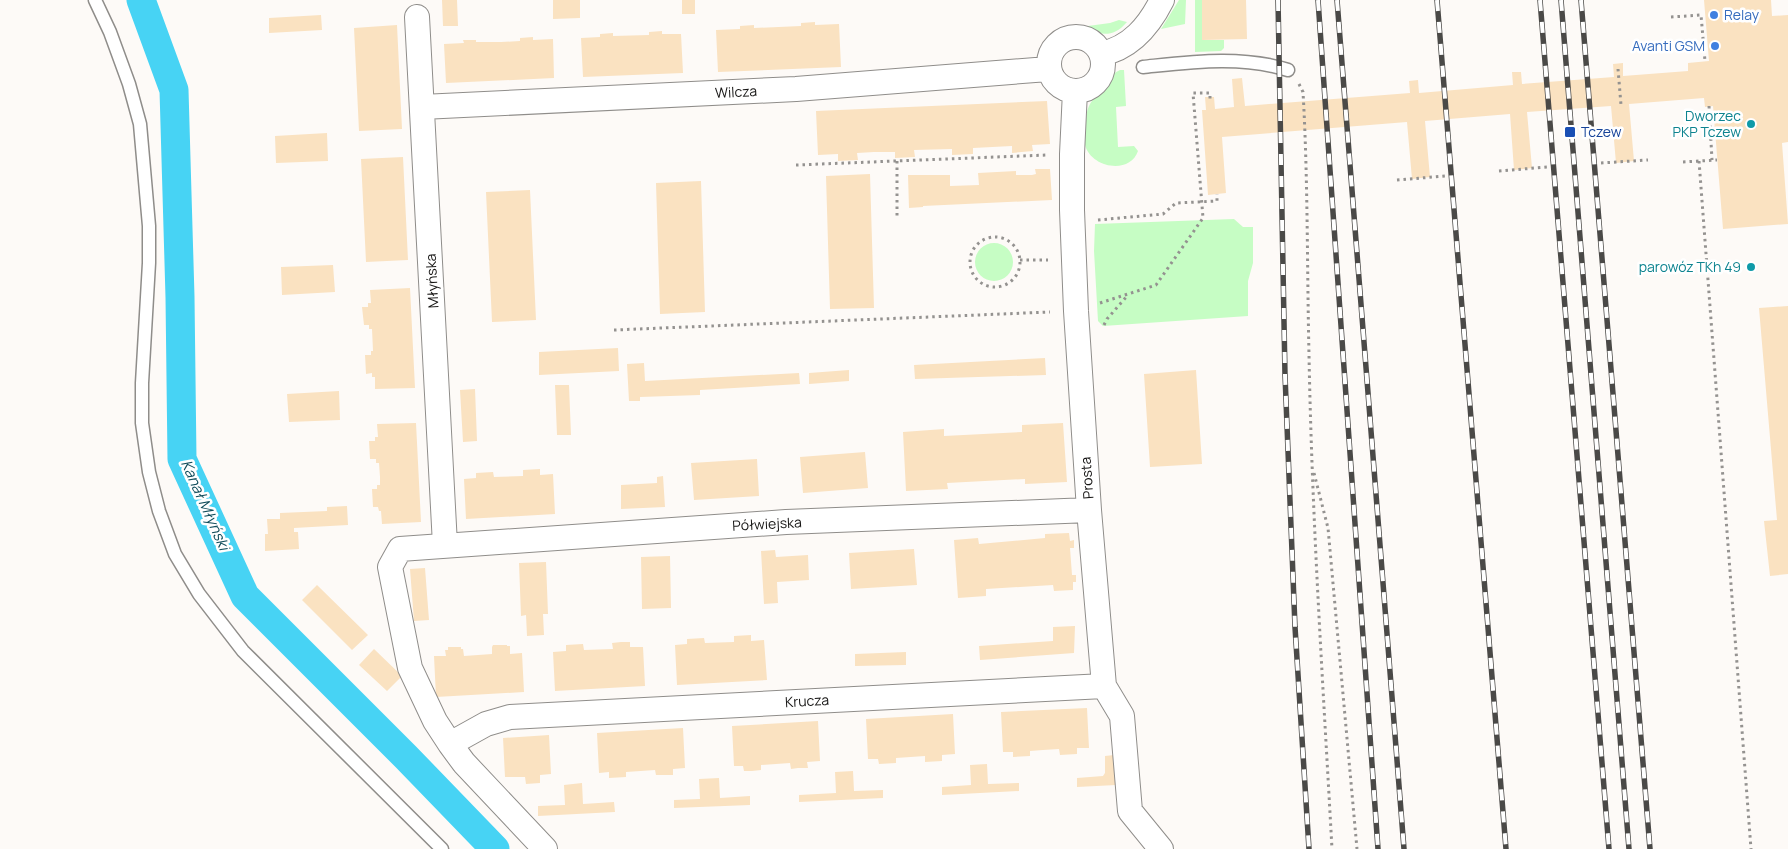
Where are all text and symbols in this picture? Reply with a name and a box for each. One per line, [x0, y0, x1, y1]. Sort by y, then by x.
place label: Relay [1724, 5, 1760, 24]
marker: Relay [1708, 9, 1720, 21]
place label: Avanti GSM [1632, 36, 1705, 55]
marker: Avanti GSM [1709, 40, 1721, 52]
street label: Wilcza [715, 81, 757, 102]
place label: Dworzec PKP Tczew [1672, 106, 1741, 141]
marker: Dworzec PKP Tczew [1745, 118, 1757, 130]
place label: Tczew [1581, 122, 1622, 141]
marker: Tczew [1563, 125, 1577, 139]
street label: Młyńska [421, 253, 442, 309]
place label: parowóz TKh 49 [1639, 257, 1741, 276]
marker: parowóz TKh 49 [1745, 261, 1757, 273]
water label: Kanał Młyński [176, 456, 236, 556]
street label: Prosta [1076, 456, 1097, 500]
street label: Półwiejska [732, 512, 802, 535]
street label: Krucza [784, 690, 830, 711]

